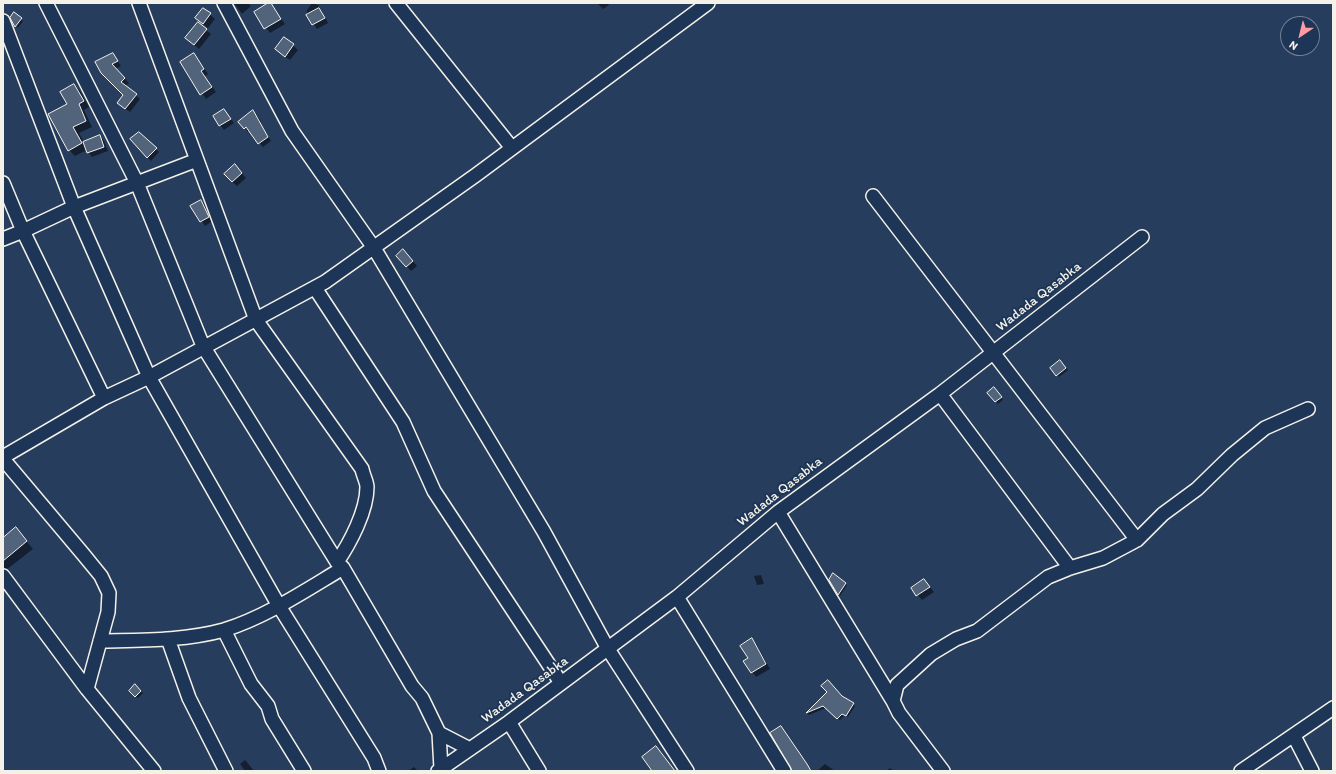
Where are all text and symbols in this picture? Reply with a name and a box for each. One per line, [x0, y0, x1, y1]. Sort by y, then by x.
north arrow [1280, 16, 1320, 56]
text: N [1287, 38, 1300, 53]
street label: Wadada Qasabka [993, 258, 1085, 336]
street label: Wadada Qasabka [734, 453, 826, 531]
street label: Wadada Qasabka [478, 653, 572, 727]

